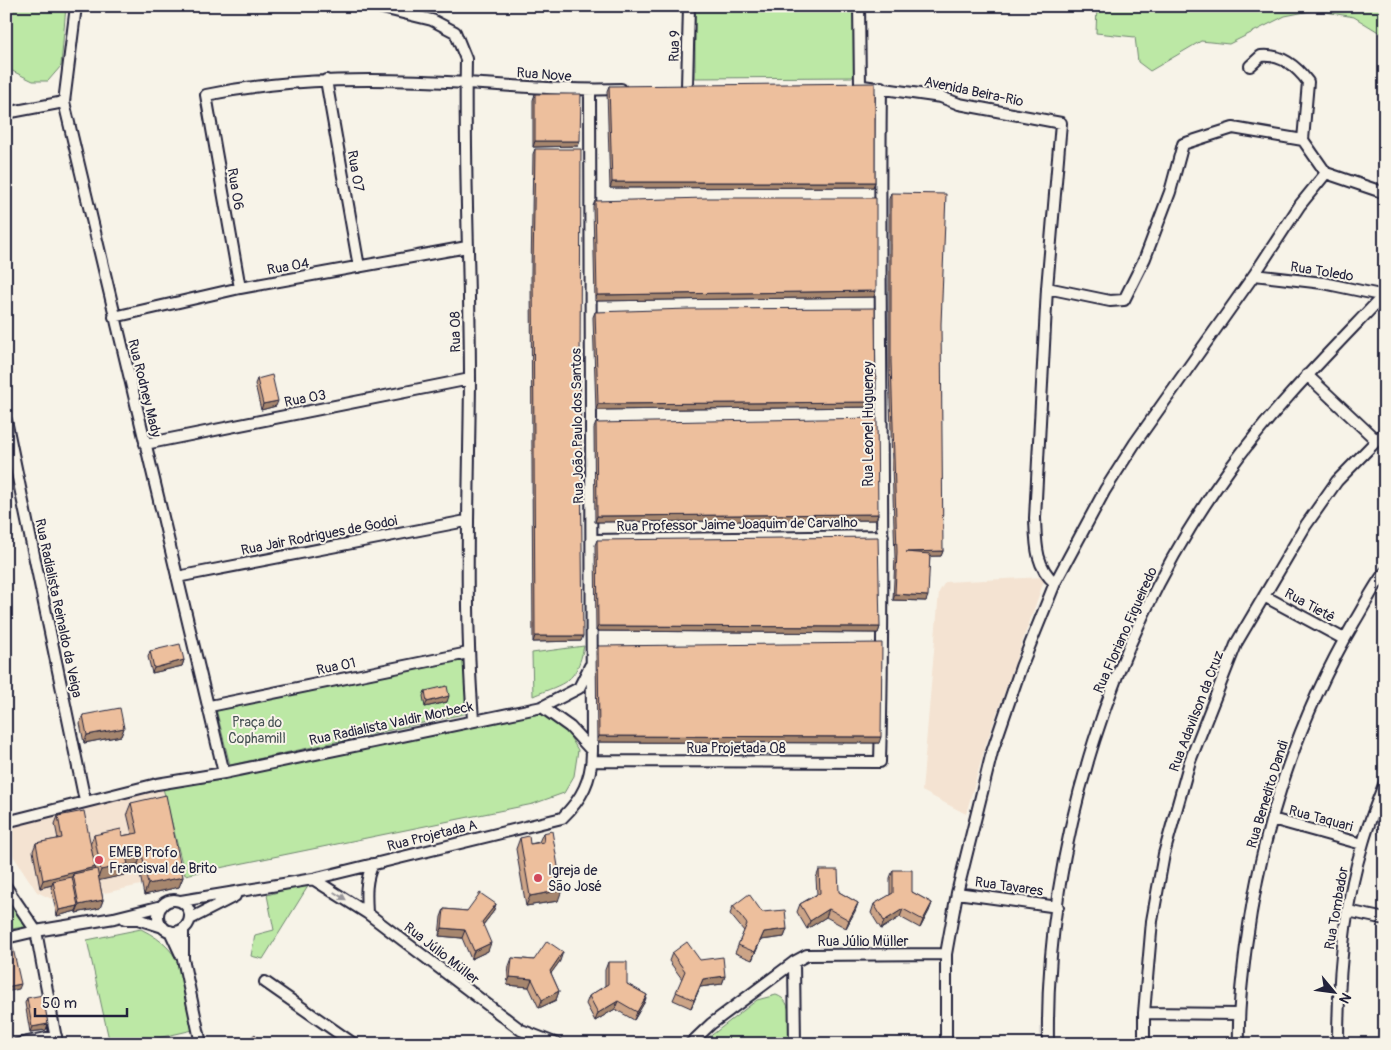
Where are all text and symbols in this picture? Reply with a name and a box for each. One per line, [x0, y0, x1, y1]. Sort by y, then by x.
street label: Rua 9 [665, 30, 684, 62]
street label: Rua Nove [516, 64, 572, 85]
street label: Avenida Beira-Rio [923, 73, 1025, 110]
street label: Rua 07 [344, 149, 368, 194]
street label: Rua 06 [223, 167, 248, 211]
street label: Rua 04 [266, 254, 310, 279]
street label: Rua Toledo [1289, 258, 1355, 285]
street label: Rua 08 [447, 311, 464, 353]
street label: Rua Rodney Mady [124, 337, 165, 439]
street label: Rua João Paulo dos Santos [568, 347, 587, 504]
street label: Rua Leonel Hugueney [860, 361, 877, 487]
street label: Rua 03 [283, 386, 328, 411]
street label: Rua Jair Rodrigues de Godoi [239, 512, 399, 559]
street label: Rua Professor Jaime Joaquim de Carvalho [616, 514, 858, 535]
street label: Rua Radialista Reinaldo da Veiga [31, 517, 86, 699]
street label: Rua Floriano Figueiredo [1090, 564, 1161, 696]
street label: Rua Tietê [1282, 585, 1338, 626]
street label: Rua Adavilson da Cruz [1166, 648, 1227, 774]
street label: Rua 01 [315, 654, 357, 679]
street label: Rua Radialista Valdir Morbeck [307, 698, 475, 749]
park label: Praça do Cophamill [228, 714, 286, 747]
street label: Rua Benedito Dandi [1243, 738, 1292, 850]
street label: Rua Projetada 08 [686, 740, 786, 757]
street label: Rua Taquari [1287, 802, 1355, 835]
street label: Rua Projetada A [385, 816, 479, 855]
place label: EMEB Profº Francisval de Brito [109, 844, 217, 877]
marker: EMEB Profº Francisval de Brito [93, 854, 105, 866]
place label: Igreja de São José [548, 862, 602, 895]
street label: Rua Tombador [1321, 865, 1352, 951]
marker: Igreja de São José [532, 872, 544, 884]
street label: Rua Tavares [974, 873, 1045, 900]
one-way arrow [333, 891, 346, 901]
street label: Rua Júlio Müller [401, 919, 483, 988]
street label: Rua Júlio Müller [818, 933, 908, 950]
north arrow [1308, 968, 1358, 1018]
scale bar [35, 985, 128, 1017]
text: N [1335, 990, 1355, 1006]
text: 50 m [42, 994, 77, 1013]

